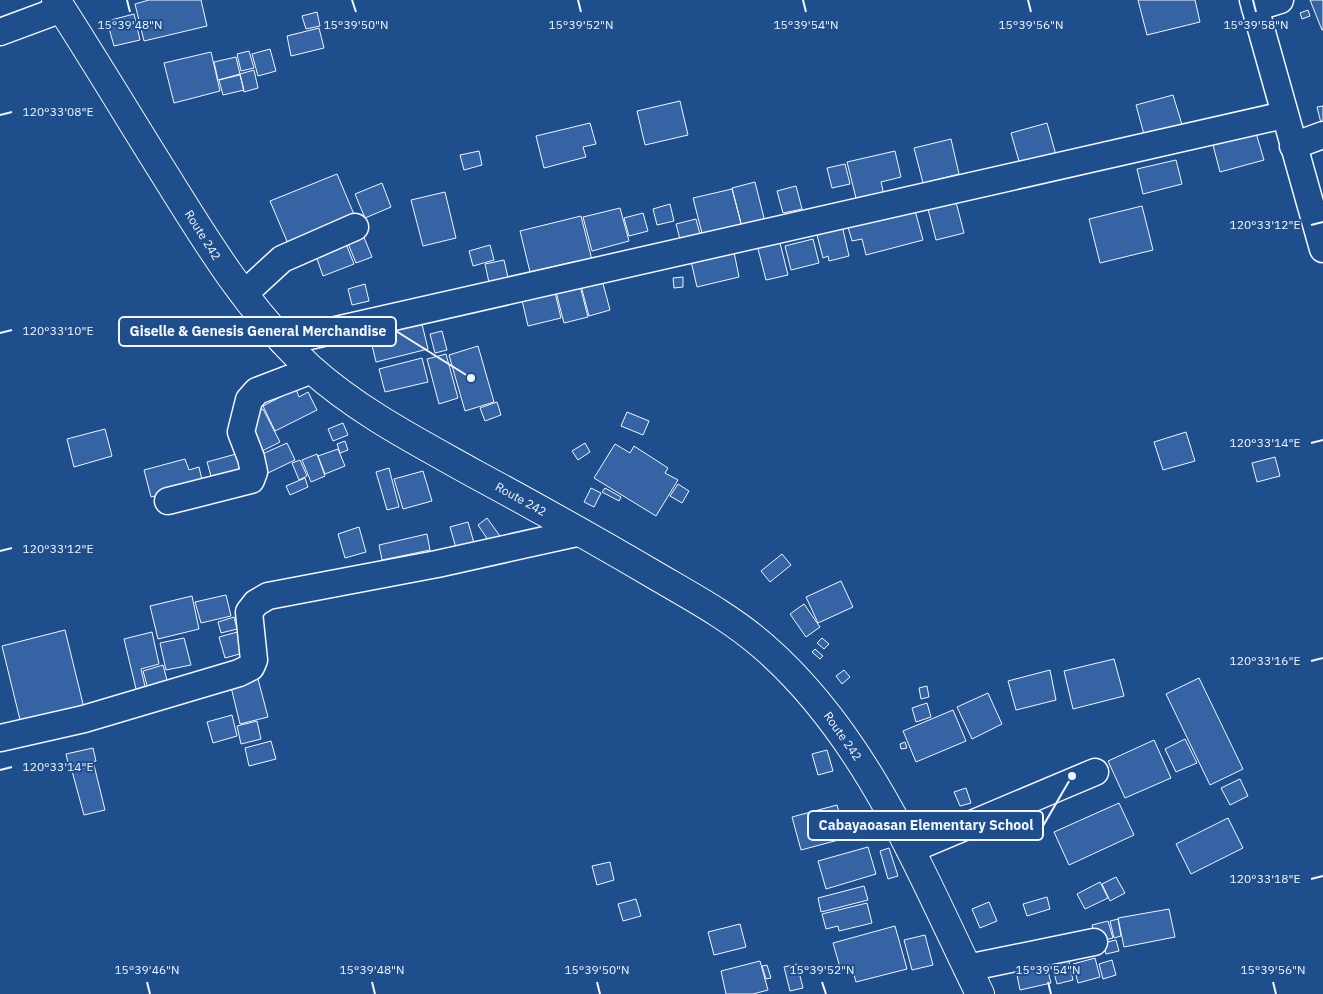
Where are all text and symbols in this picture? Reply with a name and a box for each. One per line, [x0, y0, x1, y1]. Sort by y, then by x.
text: 15°39'48"N [97, 17, 163, 32]
text: 15°39'50"N [323, 17, 389, 32]
text: 15°39'52"N [548, 17, 614, 32]
text: 15°39'54"N [773, 17, 839, 32]
text: 15°39'56"N [998, 17, 1064, 32]
text: 15°39'58"N [1223, 17, 1289, 32]
text: 120°33'08"E [23, 104, 93, 119]
street label: Route 242 [182, 207, 224, 263]
text: 120°33'12"E [1230, 217, 1300, 232]
callout: Giselle & Genesis General Merchandise [119, 317, 396, 346]
text: Giselle & Genesis General Merchandise [130, 322, 387, 340]
text: 120°33'10"E [23, 323, 93, 338]
text: 120°33'14"E [1230, 435, 1300, 450]
street label: Route 242 [493, 479, 549, 519]
text: 120°33'12"E [23, 541, 93, 556]
text: 120°33'16"E [1230, 653, 1300, 668]
street label: Route 242 [821, 709, 865, 763]
text: 120°33'14"E [23, 759, 93, 774]
callout: Cabayaoasan Elementary School [808, 811, 1043, 840]
text: Cabayaoasan Elementary School [819, 816, 1033, 834]
text: 120°33'18"E [1230, 871, 1300, 886]
text: 15°39'46"N [114, 962, 180, 977]
text: 15°39'48"N [339, 962, 405, 977]
text: 15°39'50"N [564, 962, 630, 977]
text: 15°39'52"N [789, 962, 855, 977]
text: 15°39'54"N [1015, 962, 1081, 977]
text: 15°39'56"N [1240, 962, 1306, 977]

